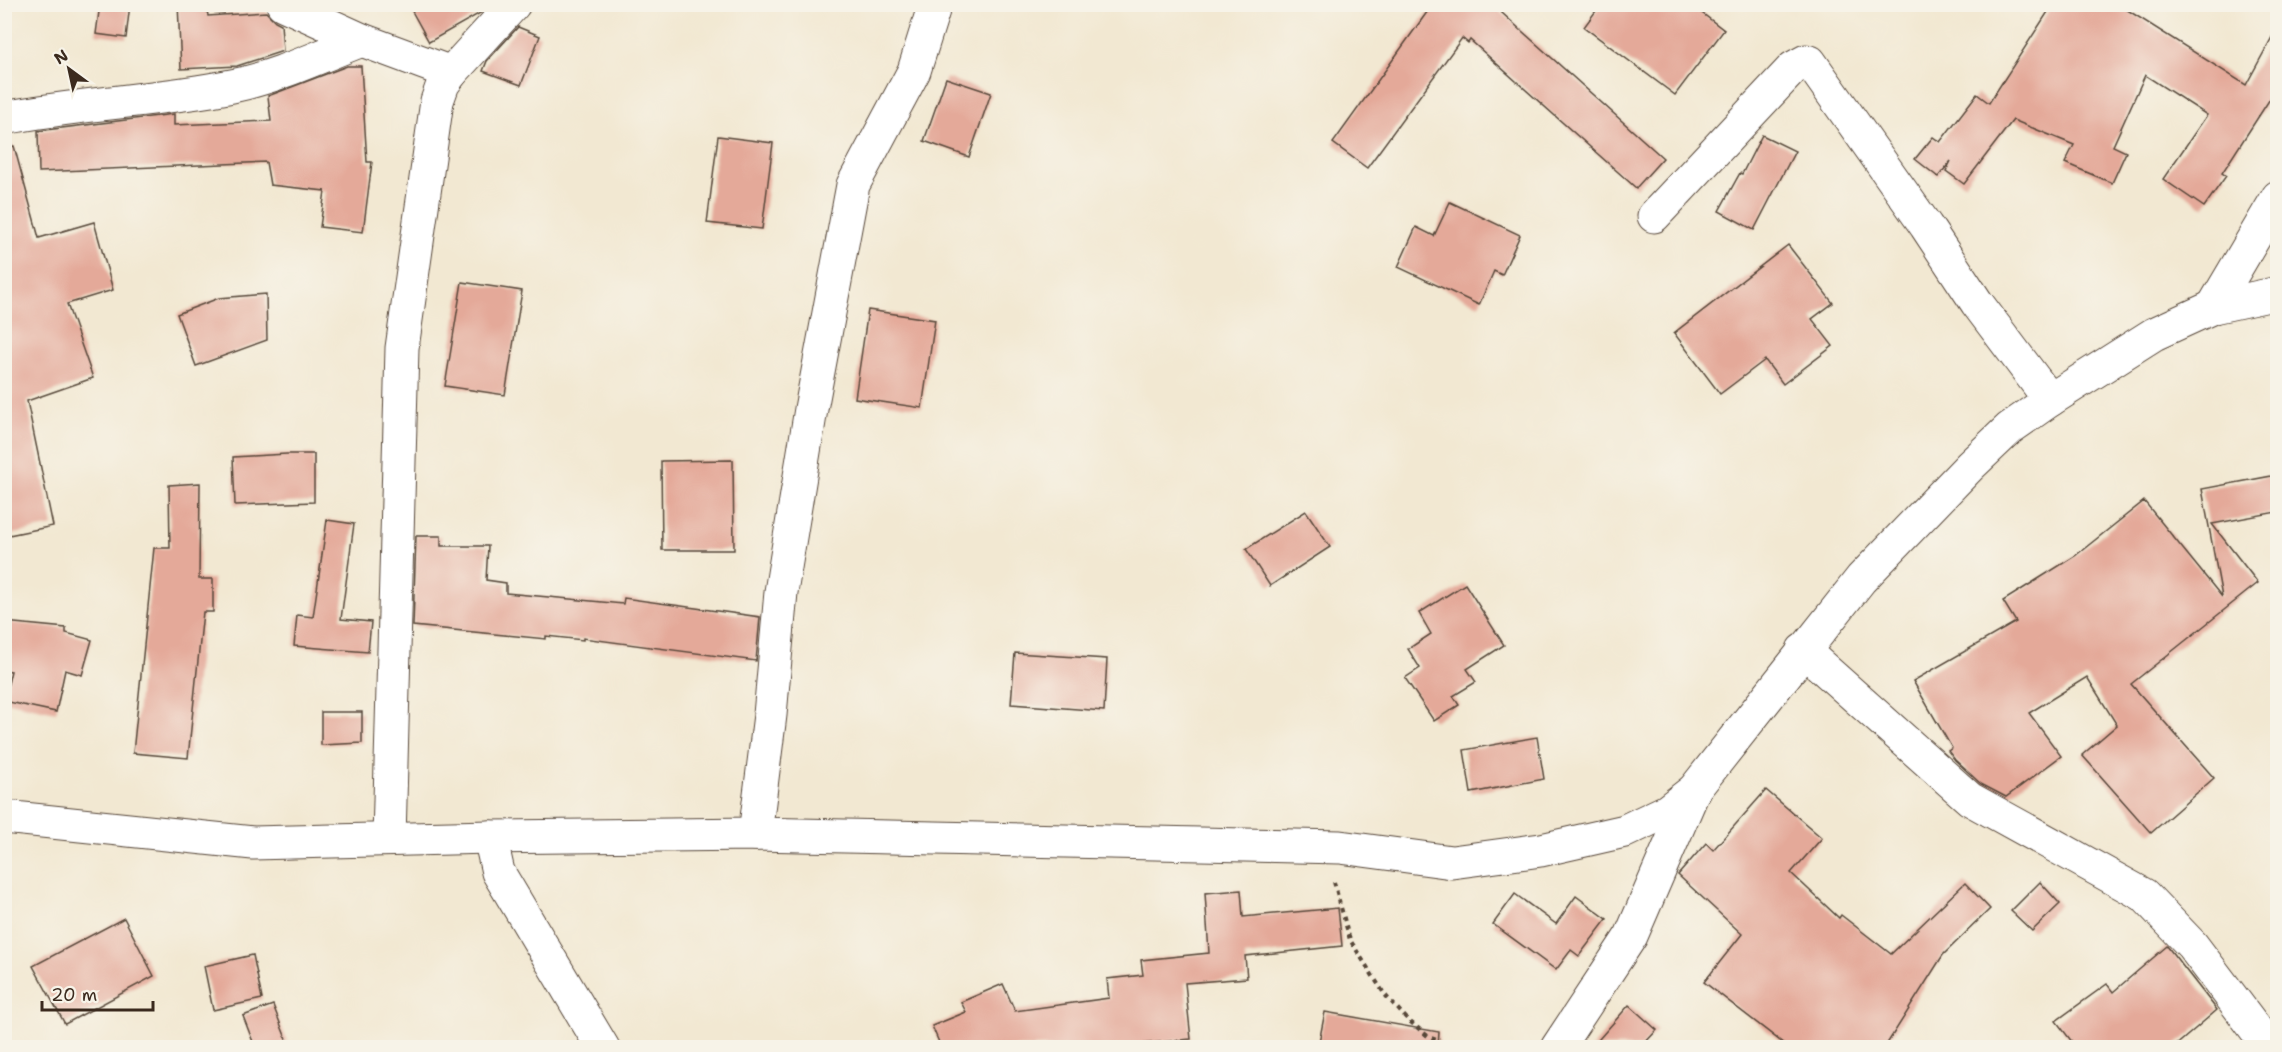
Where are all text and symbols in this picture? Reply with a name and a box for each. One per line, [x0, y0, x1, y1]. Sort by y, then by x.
north arrow [39, 39, 99, 99]
text: N [50, 45, 72, 69]
scale bar [42, 974, 153, 1012]
text: 20 m [51, 983, 97, 1007]

